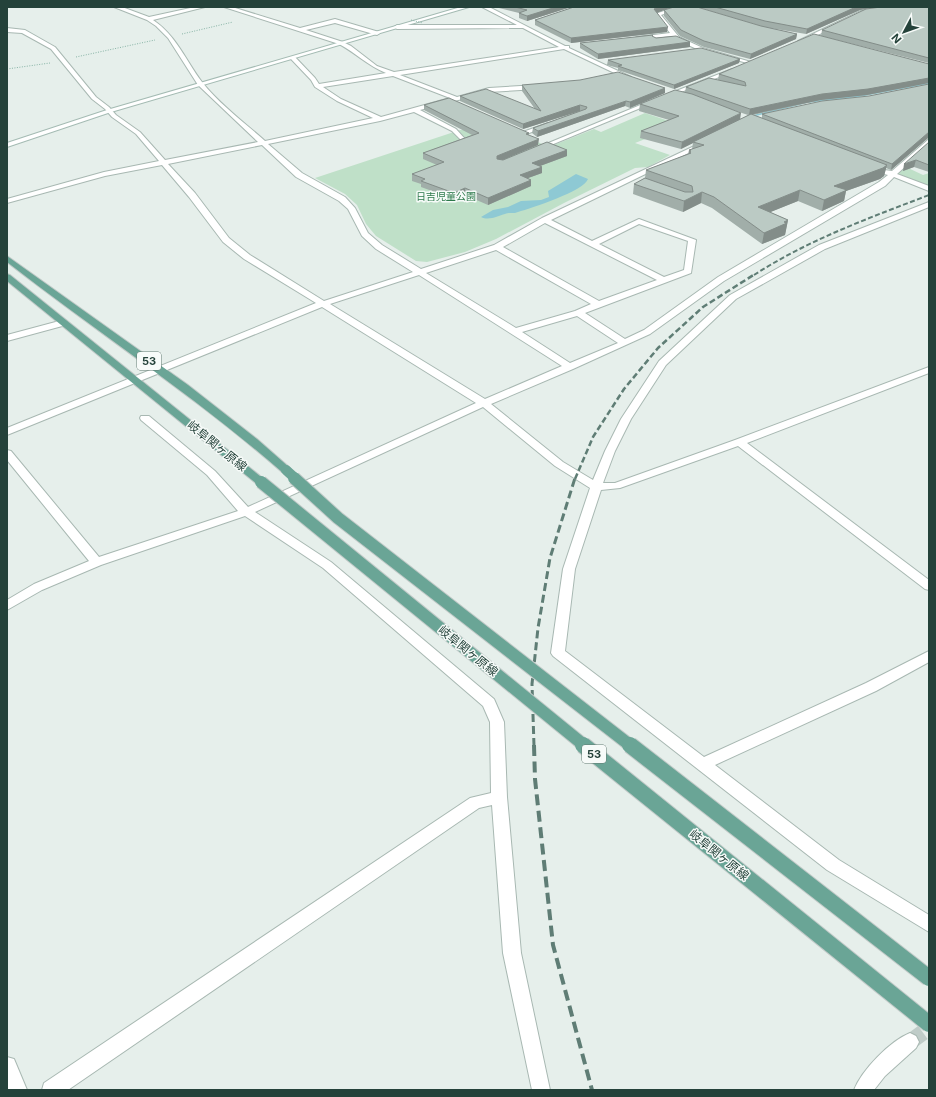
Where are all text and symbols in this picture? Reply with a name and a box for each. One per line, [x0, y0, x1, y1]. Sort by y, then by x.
north arrow [884, 12, 924, 52]
text: N [888, 31, 904, 46]
park label: 日吉児童公園 [416, 190, 476, 202]
road number: 53 [137, 352, 161, 370]
street label: 岐阜関ヶ原線 [185, 417, 250, 474]
street label: 岐阜関ヶ原線 [436, 622, 501, 679]
road number: 53 [582, 745, 606, 763]
street label: 岐阜関ヶ原線 [687, 826, 752, 883]

